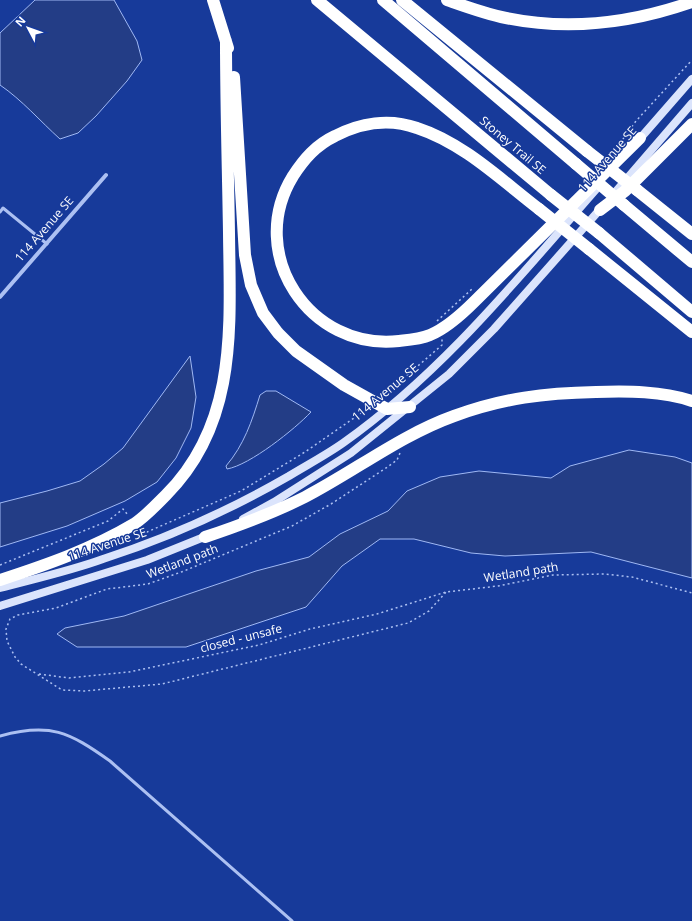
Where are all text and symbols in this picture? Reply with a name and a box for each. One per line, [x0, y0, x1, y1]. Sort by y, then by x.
north arrow [8, 8, 48, 48]
text: N [11, 13, 29, 29]
street label: Stoney Trail SE [476, 112, 550, 178]
street label: 114 Avenue SE [574, 123, 640, 195]
street label: 114 Avenue SE [11, 193, 77, 265]
street label: 114 Avenue SE [348, 359, 422, 425]
street label: 114 Avenue SE [65, 523, 149, 565]
street label: Wetland path [144, 540, 220, 582]
street label: Wetland path [483, 558, 559, 586]
street label: closed - unsafe [198, 620, 284, 656]

